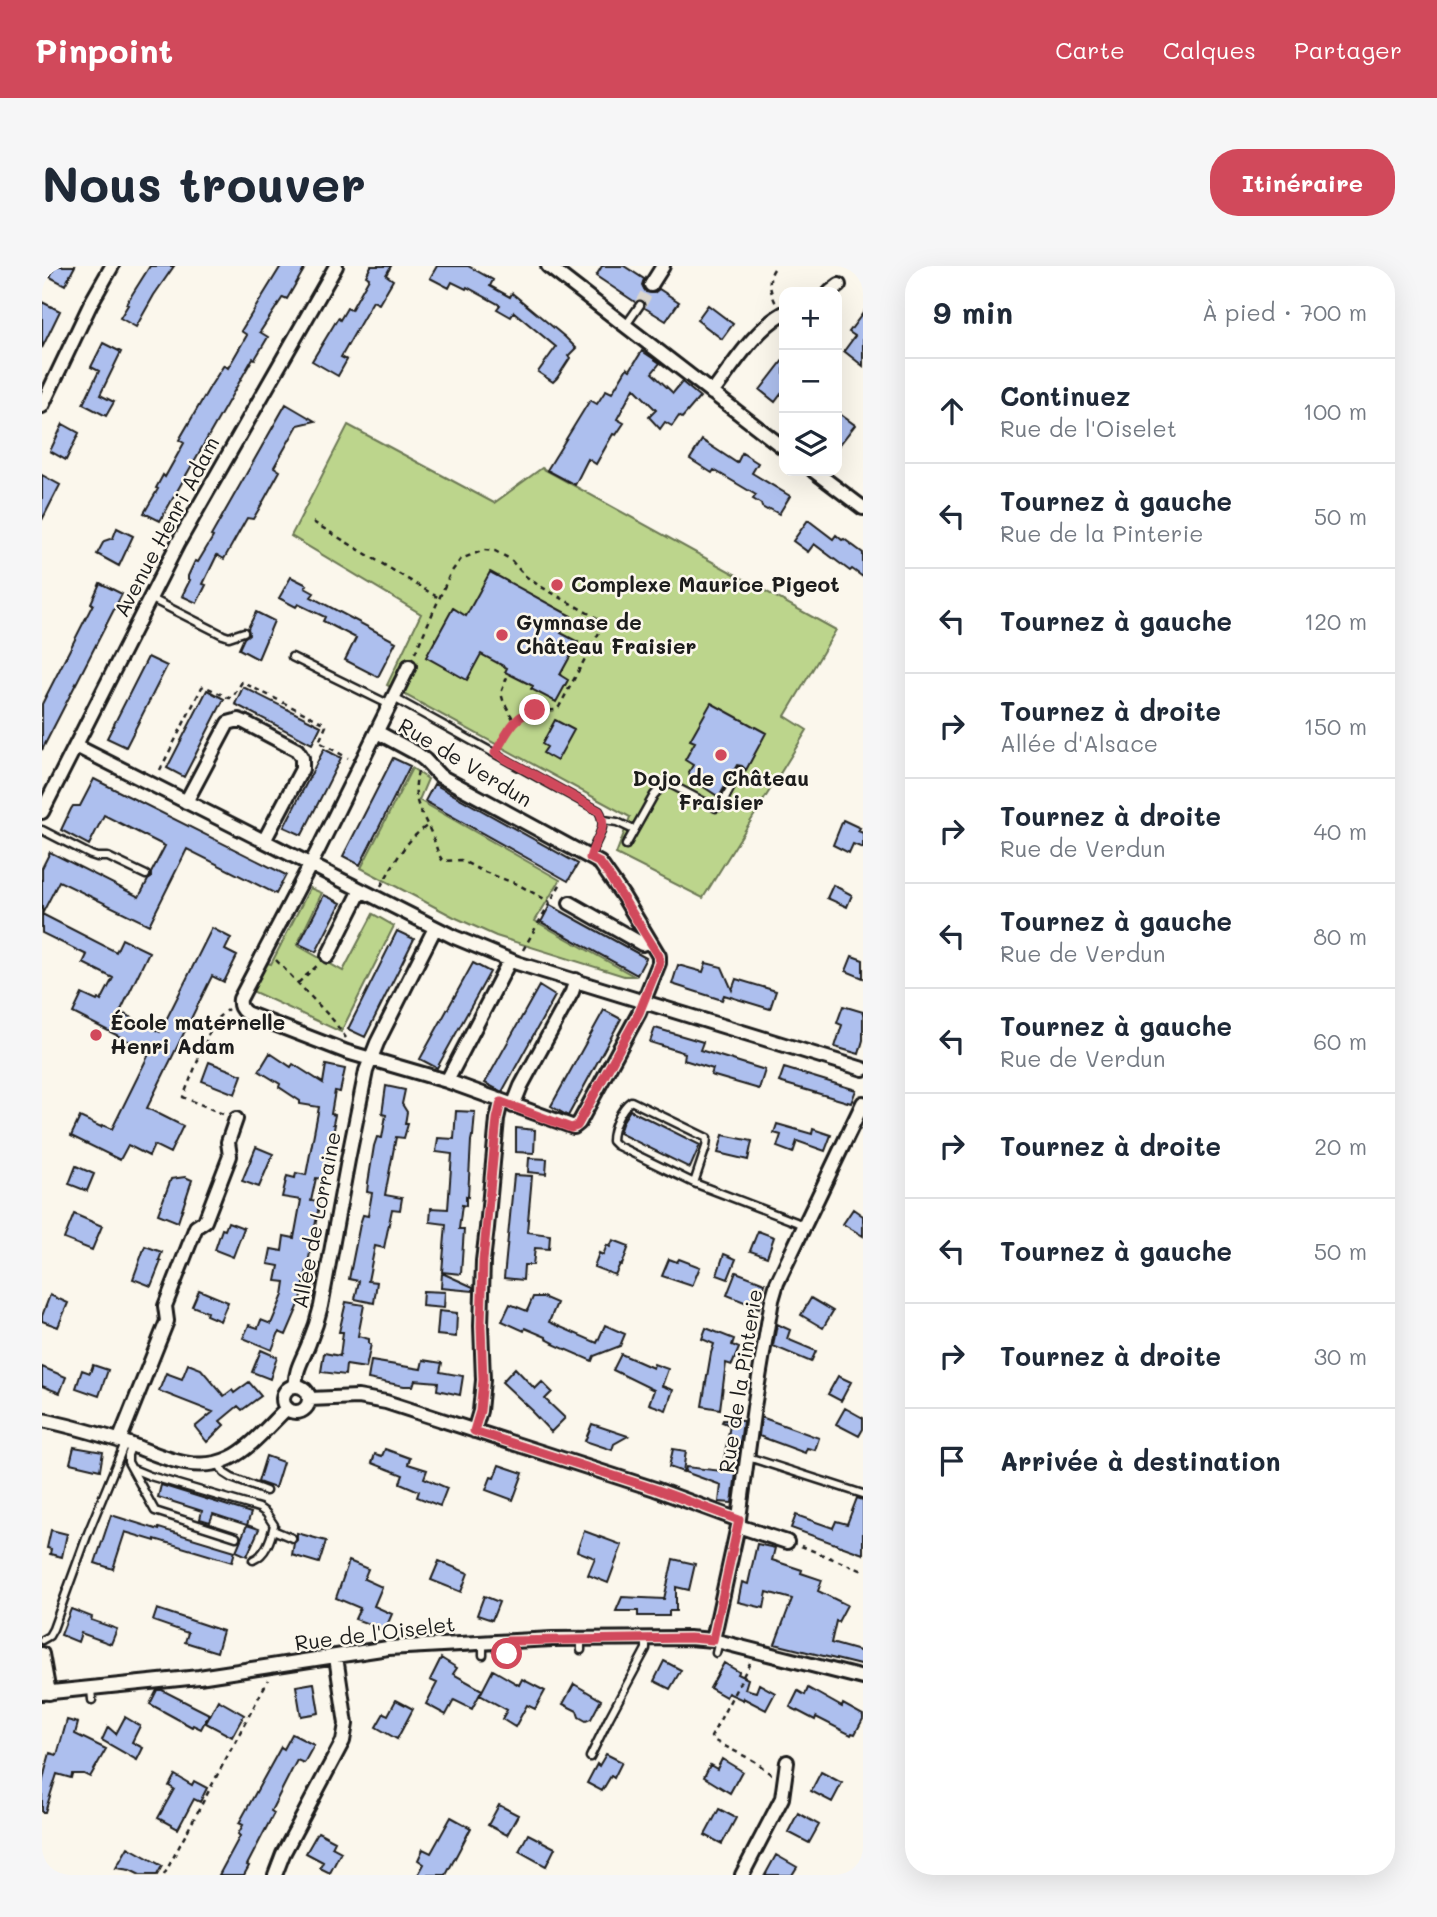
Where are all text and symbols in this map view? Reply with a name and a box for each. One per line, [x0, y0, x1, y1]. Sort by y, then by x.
text: Pinpoint [35, 28, 173, 71]
text: Carte [1055, 34, 1125, 65]
text: Calques [1163, 34, 1256, 65]
text: Partager [1294, 34, 1402, 65]
button: Itinéraire [1210, 149, 1395, 216]
text: Nous trouver [42, 151, 366, 214]
map controls [779, 287, 842, 476]
button: + [779, 287, 842, 350]
text: 9 min [933, 292, 1013, 332]
text: À pied · 700 m [1202, 297, 1367, 327]
button: − [779, 350, 842, 413]
text: Continuez [1000, 379, 1130, 413]
icon: ahead [933, 392, 971, 430]
text: 100 m [1303, 396, 1367, 426]
button: layers [779, 413, 842, 476]
text: Rue de l'Oiselet [1000, 413, 1177, 443]
street label: Avenue Henri Adam [107, 432, 225, 621]
text: Tournez à gauche [1000, 484, 1232, 518]
icon: left [933, 497, 971, 535]
text: 50 m [1314, 501, 1367, 531]
text: Rue de la Pinterie [1000, 518, 1204, 548]
place label: Complexe Maurice Pigeot [571, 570, 840, 597]
marker: Complexe Maurice Pigeot [549, 577, 565, 593]
icon: left [933, 602, 971, 640]
text: Tournez à gauche [1000, 604, 1232, 638]
text: 120 m [1304, 606, 1367, 636]
place label: Gymnase de Château Fraisier [516, 608, 697, 659]
marker: Gymnase de Château Fraisier [494, 627, 510, 643]
route end [519, 694, 550, 725]
text: Tournez à droite [1000, 694, 1221, 728]
icon: right [933, 707, 971, 745]
street label: Rue de Verdun [394, 711, 538, 812]
text: 150 m [1303, 711, 1367, 741]
text: Allée d'Alsace [1000, 728, 1158, 758]
marker: Dojo de Château Fraisier [713, 747, 729, 763]
place label: Dojo de Château Fraisier [633, 764, 809, 815]
text: Tournez à droite [1000, 799, 1221, 833]
icon: right [933, 812, 971, 850]
text: 40 m [1314, 816, 1367, 846]
text: Rue de Verdun [1000, 833, 1166, 863]
text: Tournez à gauche [1000, 904, 1232, 938]
icon: left [933, 917, 971, 955]
text: 80 m [1313, 921, 1367, 951]
text: Rue de Verdun [1000, 938, 1166, 968]
place label: École maternelle Henri Adam [110, 1008, 285, 1059]
text: Tournez à gauche [1000, 1009, 1232, 1043]
icon: left [933, 1022, 971, 1060]
text: 60 m [1313, 1026, 1367, 1056]
marker: École maternelle Henri Adam [88, 1027, 104, 1043]
text: Rue de Verdun [1000, 1043, 1166, 1073]
icon: right [933, 1127, 971, 1165]
street label: Allée de Lorraine [285, 1129, 346, 1310]
text: Tournez à droite [1000, 1129, 1221, 1163]
text: 20 m [1314, 1131, 1367, 1161]
icon: left [933, 1232, 971, 1270]
text: Tournez à gauche [1000, 1234, 1232, 1268]
text: 50 m [1314, 1236, 1367, 1266]
street label: Rue de la Pinterie [712, 1287, 767, 1475]
icon: right [933, 1337, 971, 1375]
text: Tournez à droite [1000, 1339, 1221, 1373]
text: 30 m [1314, 1341, 1367, 1371]
icon: arrive [933, 1442, 971, 1480]
text: Arrivée à destination [1000, 1444, 1280, 1478]
street label: Rue de l'Oiselet [293, 1609, 457, 1656]
route start [491, 1638, 522, 1669]

